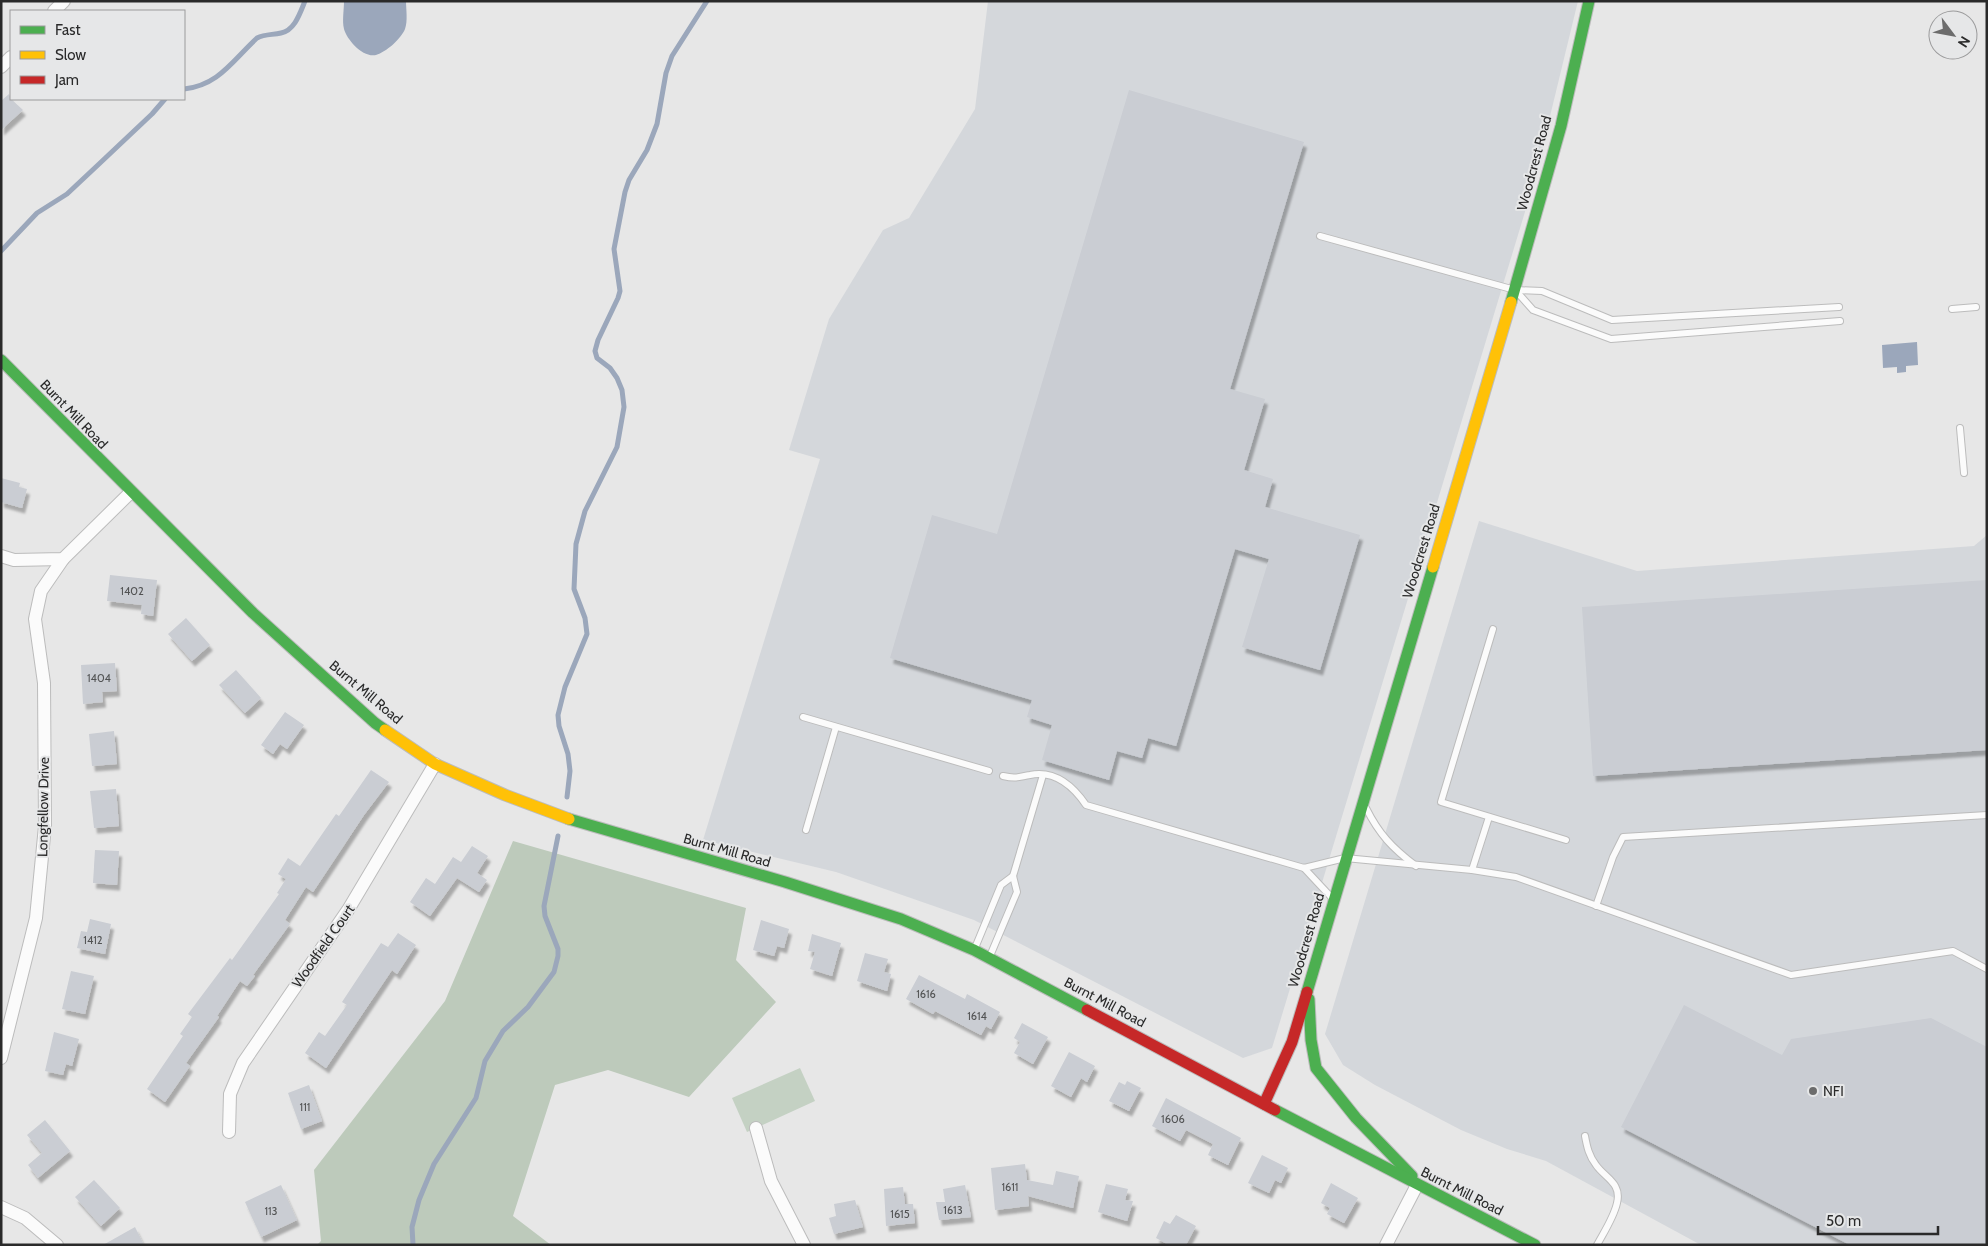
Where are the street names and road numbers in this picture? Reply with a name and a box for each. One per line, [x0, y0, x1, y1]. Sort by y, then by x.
street label: Woodcrest Road [1513, 113, 1555, 213]
street label: Burnt Mill Road [36, 375, 112, 453]
street label: Woodcrest Road [1398, 502, 1444, 600]
street label: Burnt Mill Road [326, 656, 406, 728]
street label: Longfellow Drive [33, 757, 53, 857]
street label: Burnt Mill Road [681, 829, 773, 871]
street label: Woodcrest Road [1284, 891, 1328, 989]
street label: Woodfield Court [288, 901, 358, 991]
street label: Burnt Mill Road [1061, 973, 1149, 1031]
street label: Burnt Mill Road [1418, 1163, 1506, 1219]

